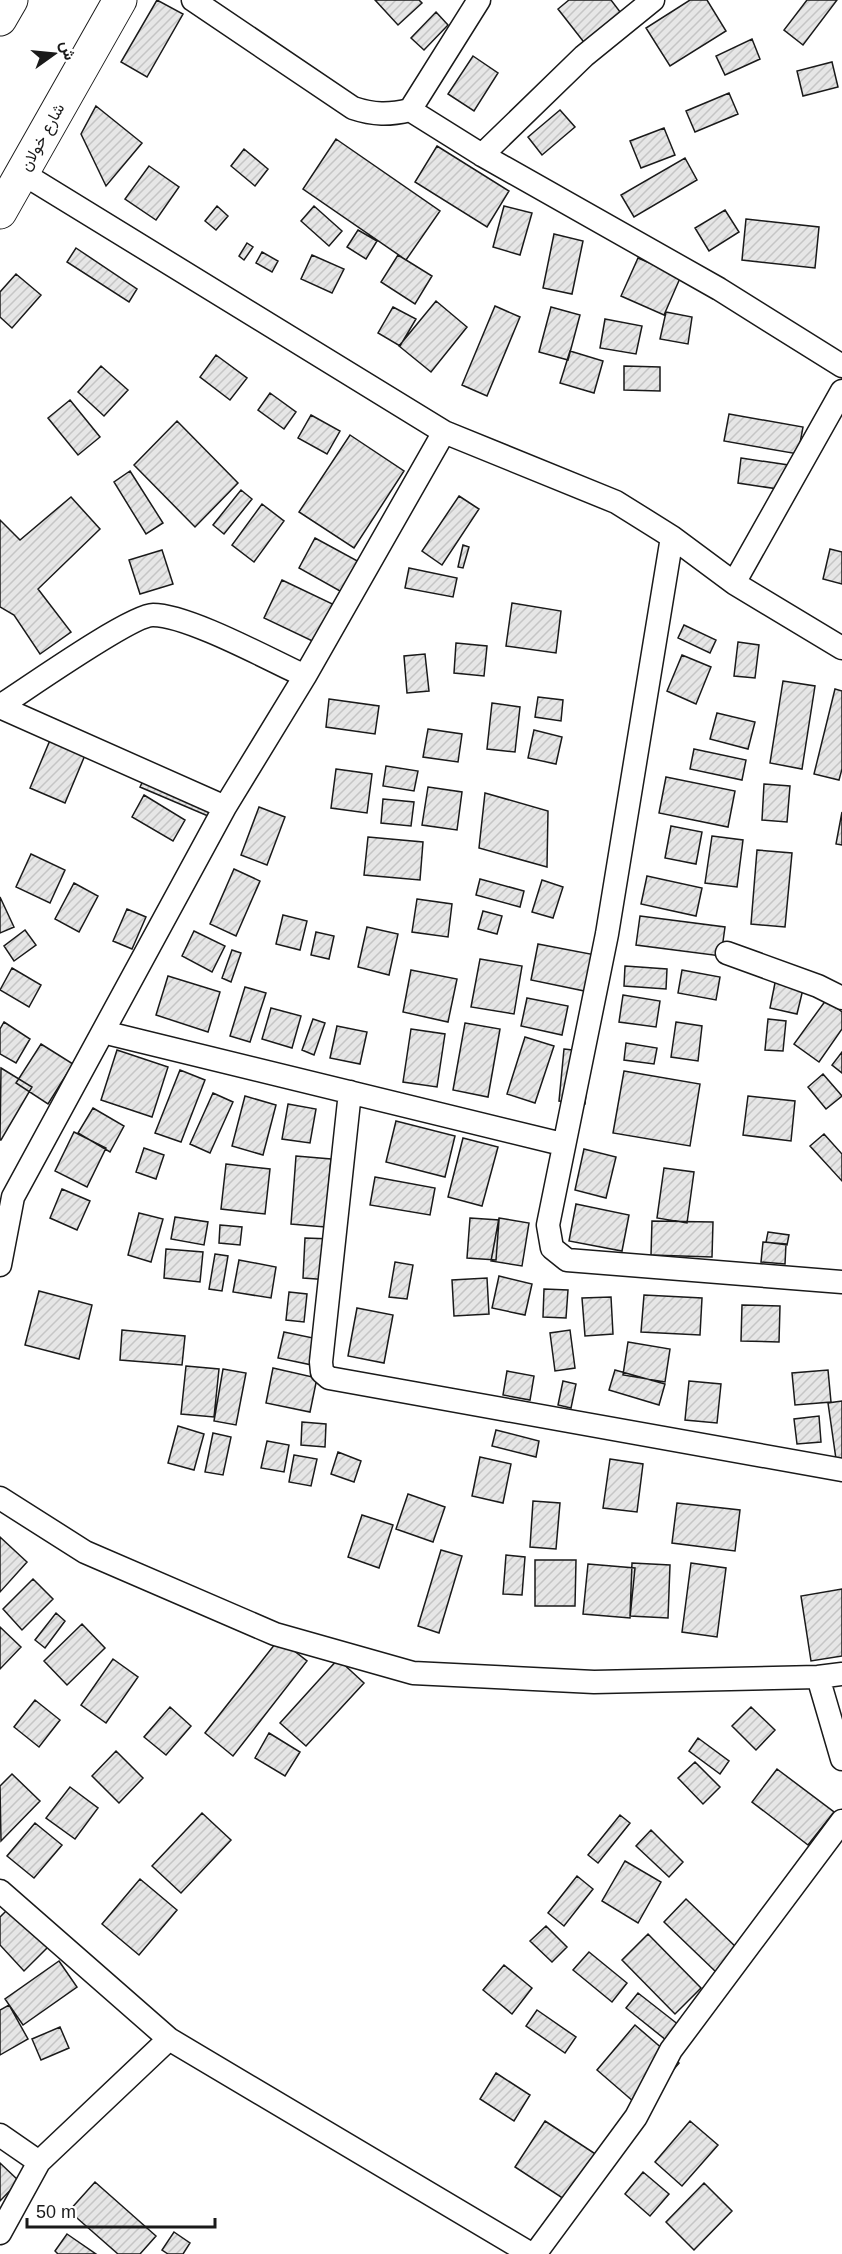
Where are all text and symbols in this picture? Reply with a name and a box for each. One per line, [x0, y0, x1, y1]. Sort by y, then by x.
north arrow [24, 24, 84, 84]
text: ش [56, 39, 79, 62]
street label: شارع خولان [17, 100, 70, 175]
scale bar [27, 2191, 214, 2229]
text: 50 m [36, 2202, 76, 2222]

